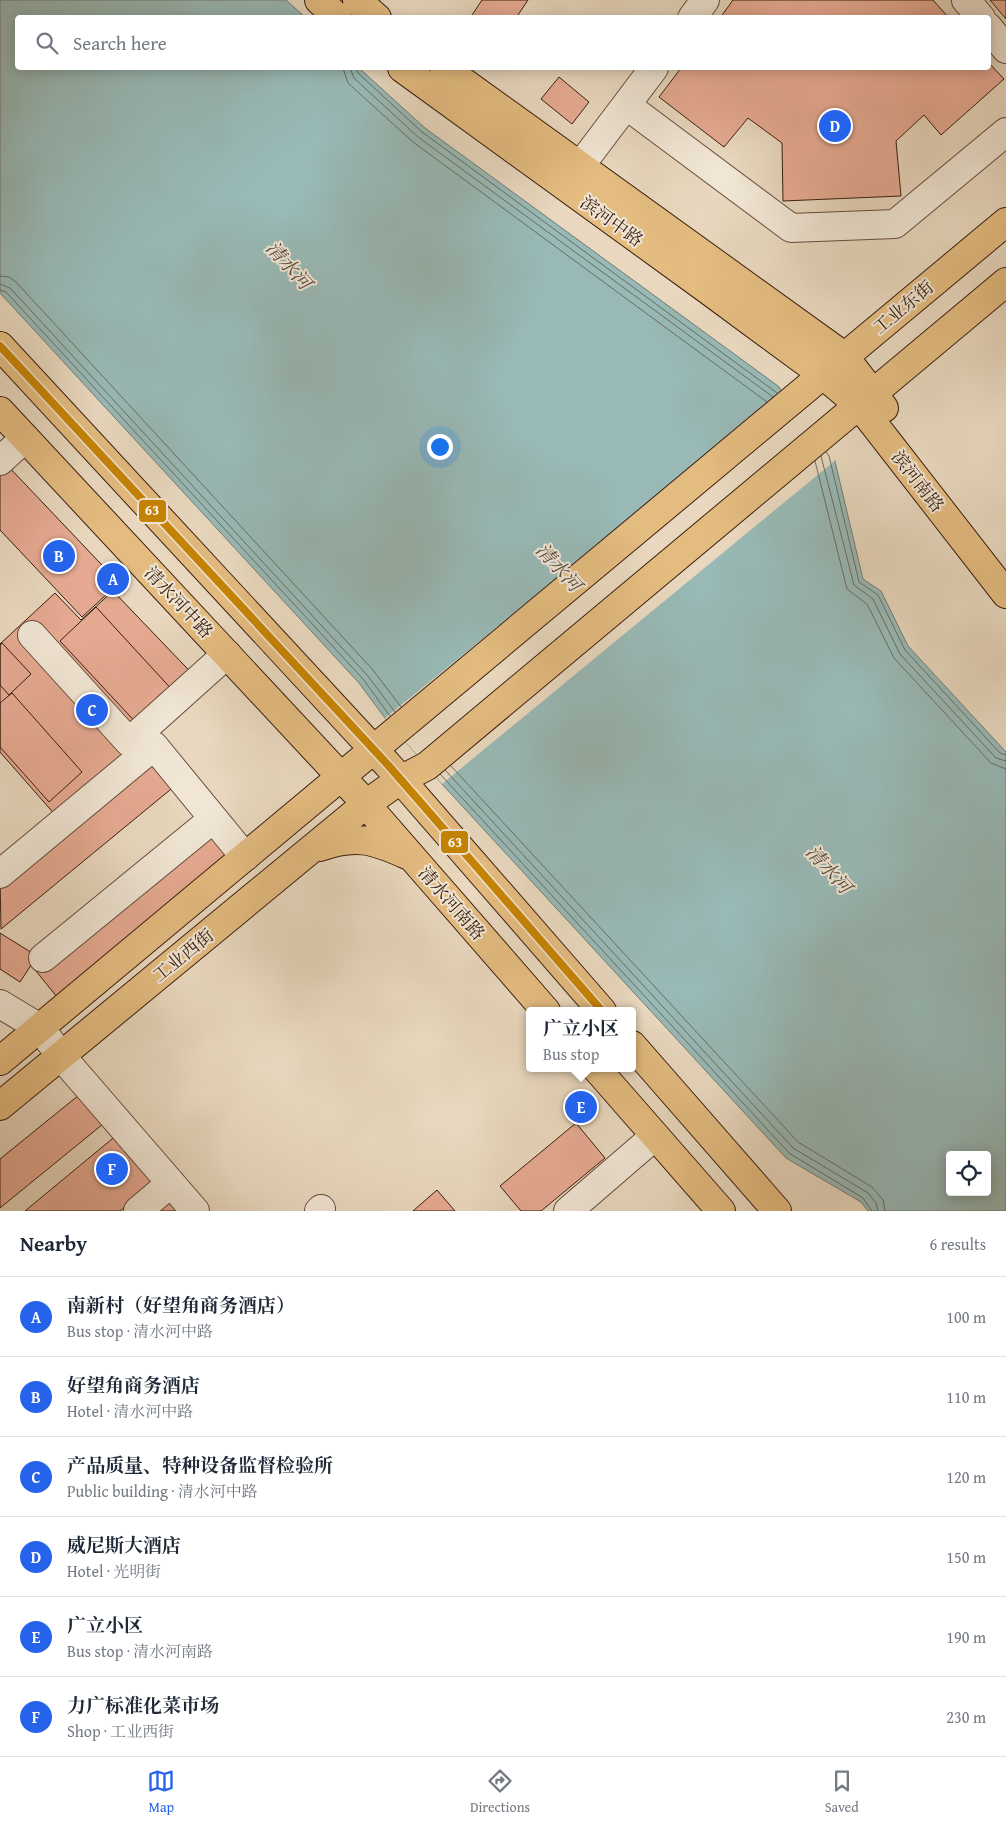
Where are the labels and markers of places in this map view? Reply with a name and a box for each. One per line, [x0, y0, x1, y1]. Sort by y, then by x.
pin: D [819, 107, 851, 145]
pin: B [43, 537, 75, 575]
pin: A [97, 560, 129, 598]
pin: C [76, 691, 108, 729]
pin: E [565, 1088, 597, 1126]
pin: F [96, 1150, 128, 1188]

